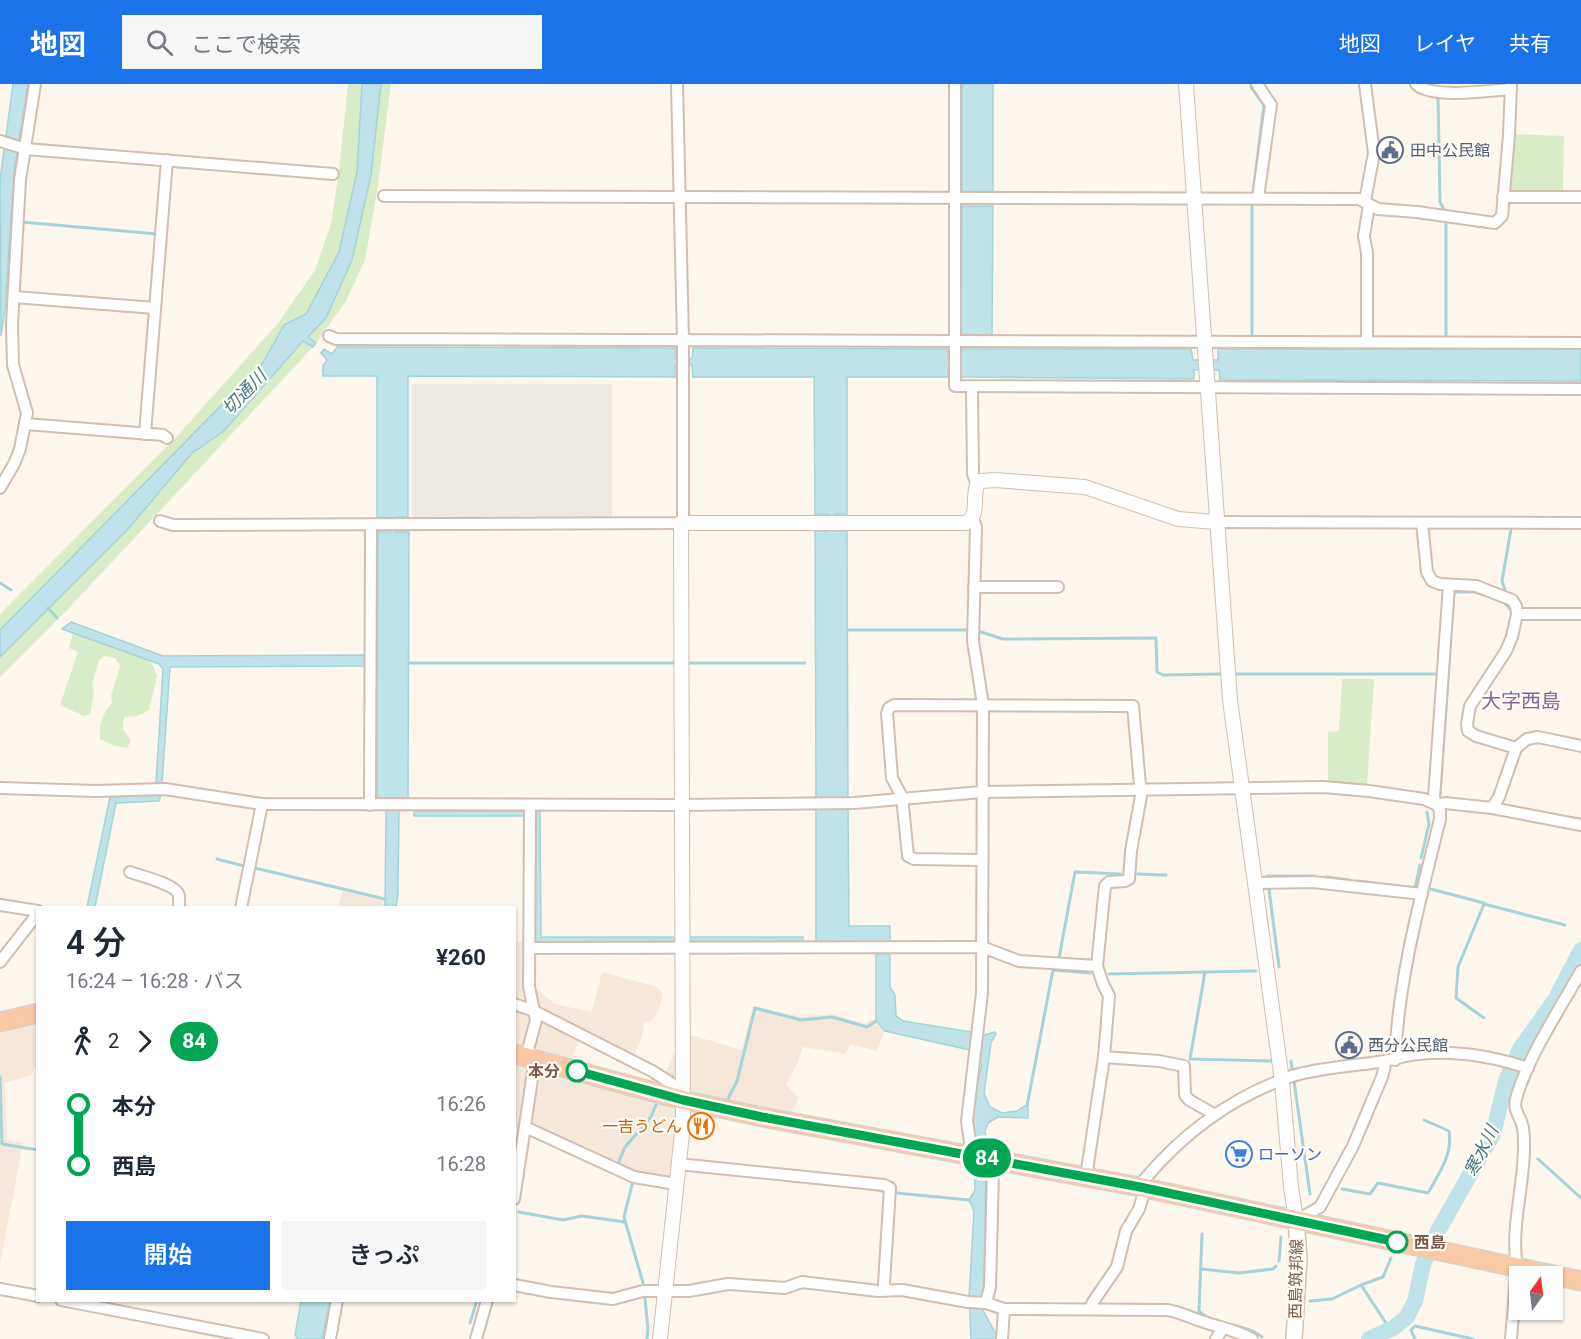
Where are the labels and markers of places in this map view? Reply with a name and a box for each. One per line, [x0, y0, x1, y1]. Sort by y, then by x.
public building icon: 田中公民館 [1375, 135, 1405, 165]
place label: 田中公民館 [1410, 141, 1490, 160]
public building icon: 西分公民館 [1334, 1030, 1364, 1060]
place label: 西分公民館 [1368, 1036, 1448, 1055]
marker: 本分 [566, 1060, 588, 1082]
place label: 本分 [528, 1062, 560, 1081]
restaurant icon: 一吉うどん [686, 1111, 716, 1141]
place label: 一吉うどん [602, 1117, 682, 1136]
supermarket icon: ローソン [1224, 1139, 1254, 1169]
place label: ローソン [1258, 1145, 1322, 1164]
marker: 西島 [1386, 1231, 1408, 1253]
place label: 西島 [1414, 1233, 1446, 1252]

